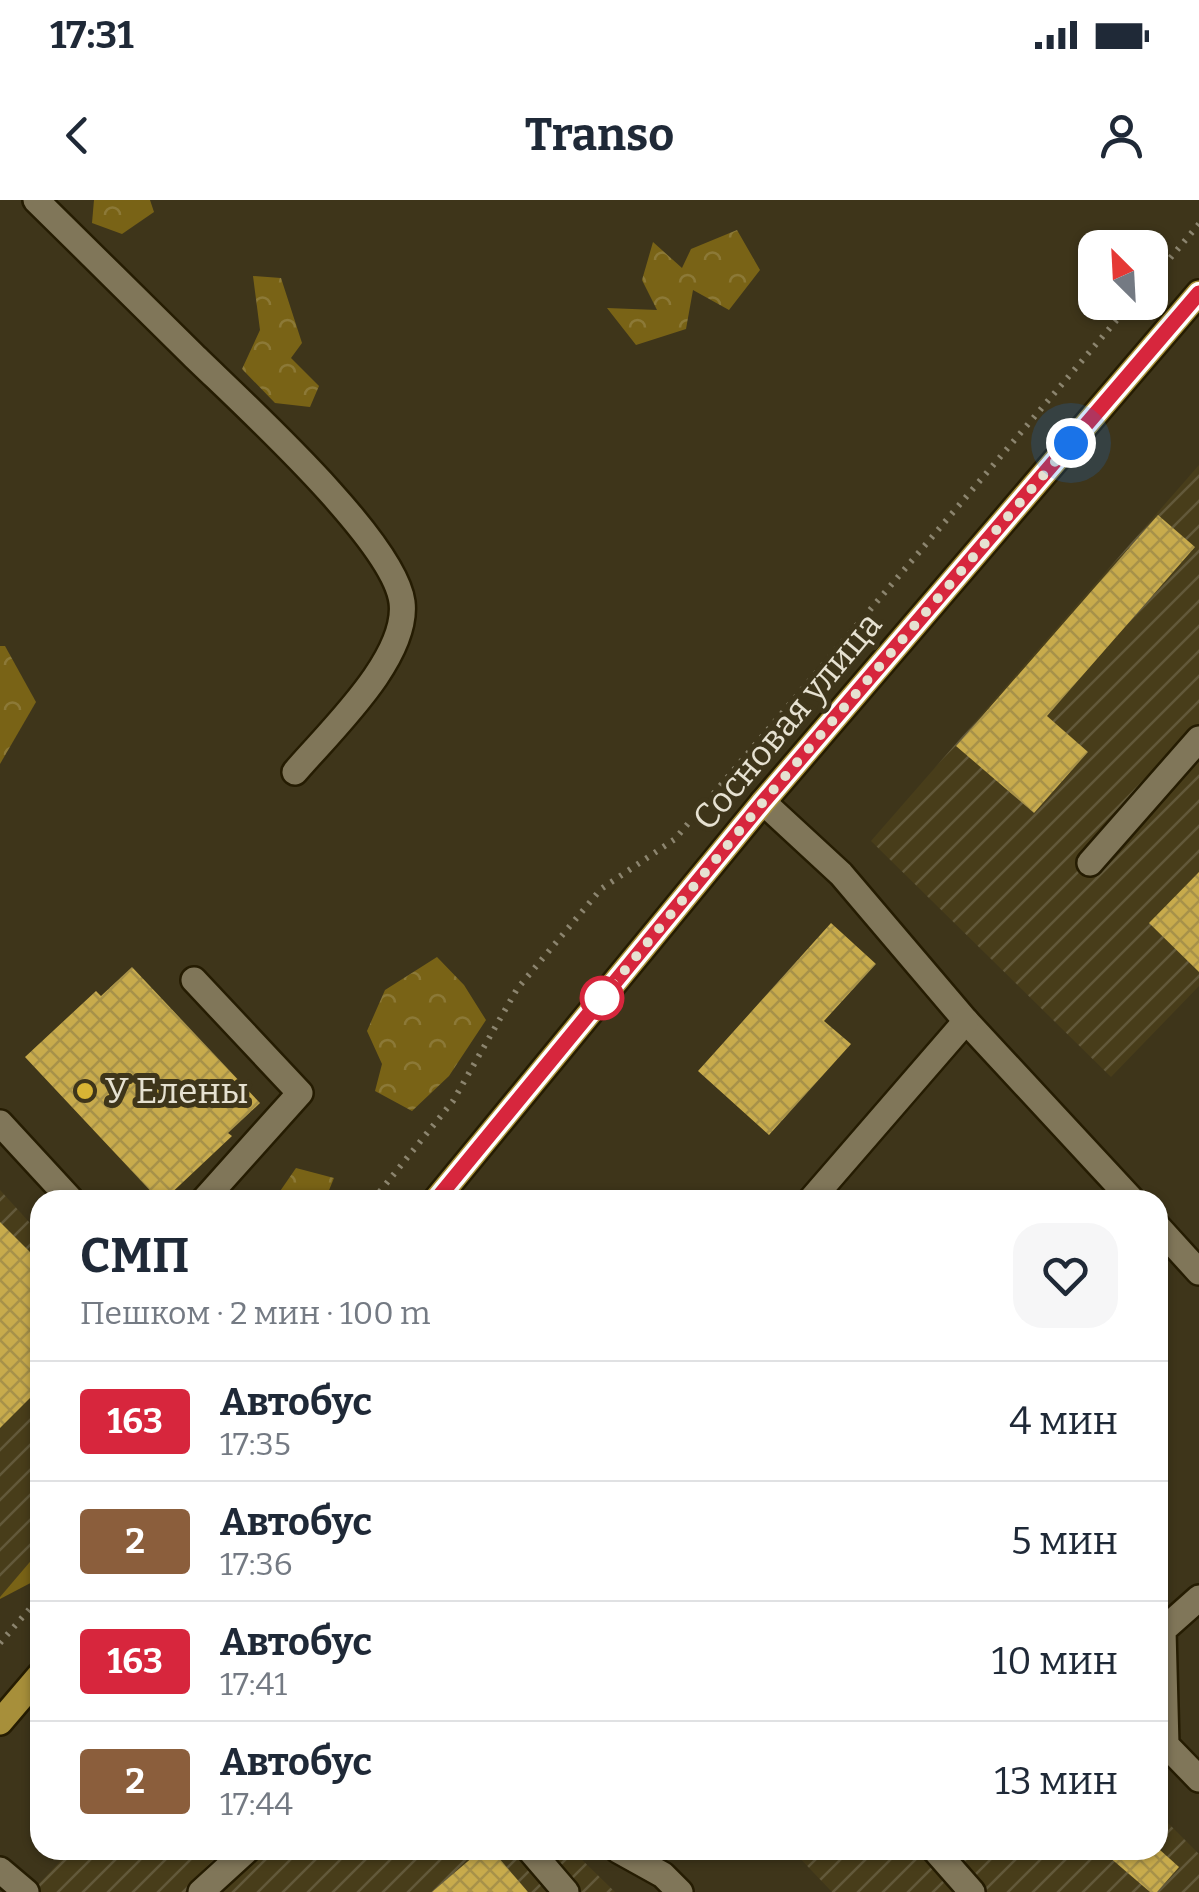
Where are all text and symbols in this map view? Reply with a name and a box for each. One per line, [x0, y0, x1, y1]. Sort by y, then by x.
text: 17:31 [50, 12, 134, 58]
icon: back [50, 108, 105, 163]
text: Transo [525, 108, 674, 162]
icon: person [1094, 108, 1149, 163]
north arrow [1078, 230, 1168, 320]
map controls [1078, 230, 1168, 320]
your location [1046, 418, 1096, 468]
street label: Сосновая улица [684, 604, 890, 838]
unlabelled marker [581, 977, 623, 1019]
place label: У Елены [105, 1070, 248, 1112]
marker: У Елены [74, 1080, 96, 1102]
button: heart [1013, 1223, 1118, 1328]
text: СМП [80, 1227, 189, 1285]
text: Пешком · 2 мин · 100 m [80, 1294, 431, 1332]
text: Автобус [220, 1379, 372, 1425]
text: 4 мин [1009, 1398, 1118, 1444]
text: 163 [107, 1400, 163, 1442]
text: 17:35 [220, 1425, 291, 1463]
text: Автобус [220, 1499, 372, 1545]
text: 5 мин [1011, 1518, 1118, 1564]
text: 2 [125, 1520, 145, 1562]
text: 17:36 [220, 1545, 293, 1583]
text: Автобус [220, 1619, 372, 1665]
text: 10 мин [992, 1638, 1118, 1684]
text: 163 [107, 1640, 163, 1682]
text: 17:41 [220, 1665, 287, 1703]
text: Автобус [220, 1739, 372, 1785]
text: 13 мин [994, 1758, 1118, 1804]
text: 2 [125, 1760, 145, 1802]
text: 17:44 [220, 1785, 293, 1823]

